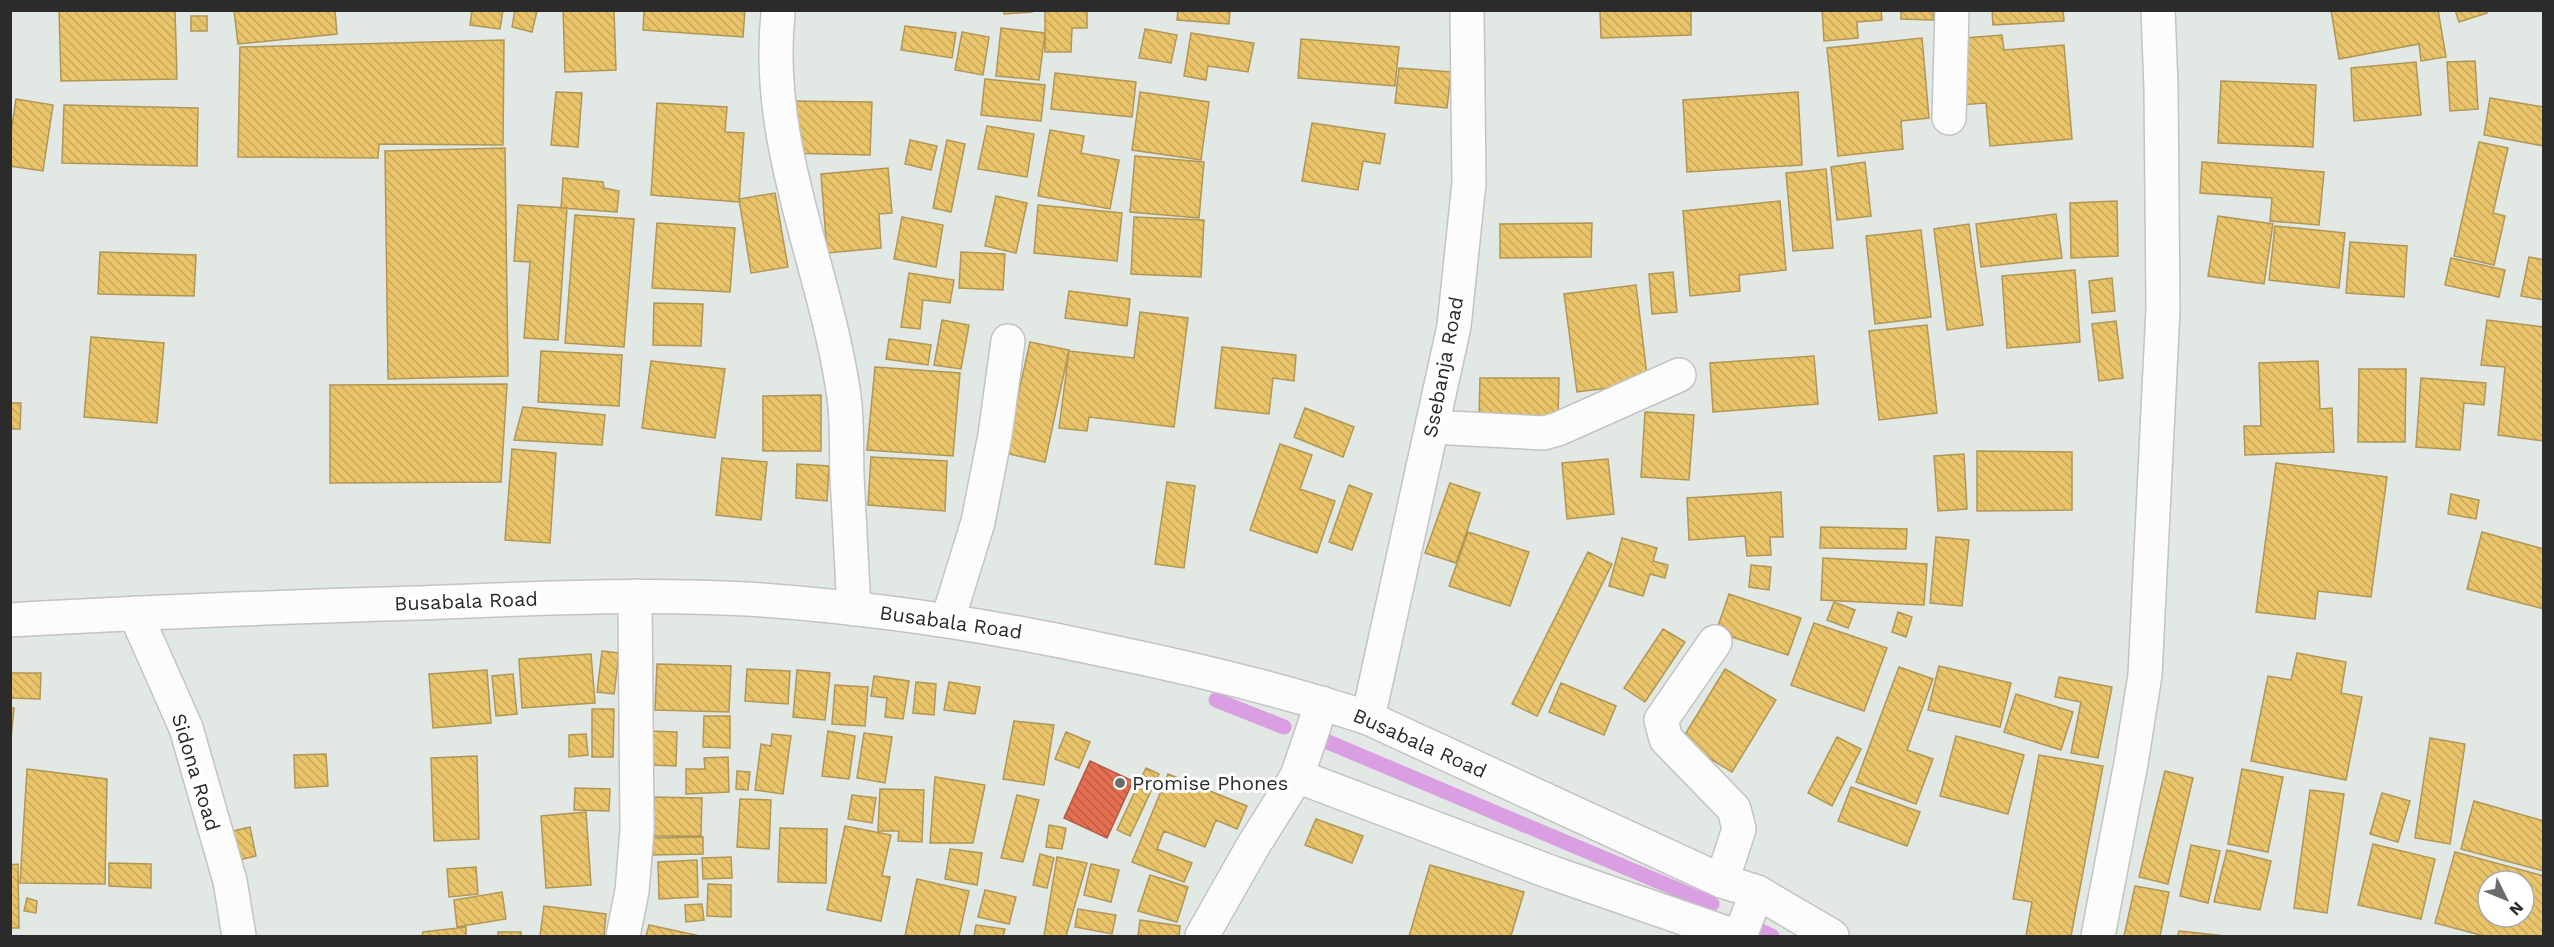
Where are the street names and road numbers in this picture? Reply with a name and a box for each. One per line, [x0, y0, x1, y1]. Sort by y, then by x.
street label: Ssebanja Road [1418, 295, 1468, 439]
street label: Busabala Road [394, 586, 538, 616]
street label: Busabala Road [878, 600, 1024, 644]
street label: Busabala Road [1349, 703, 1491, 783]
street label: Sidona Road [167, 710, 225, 834]

